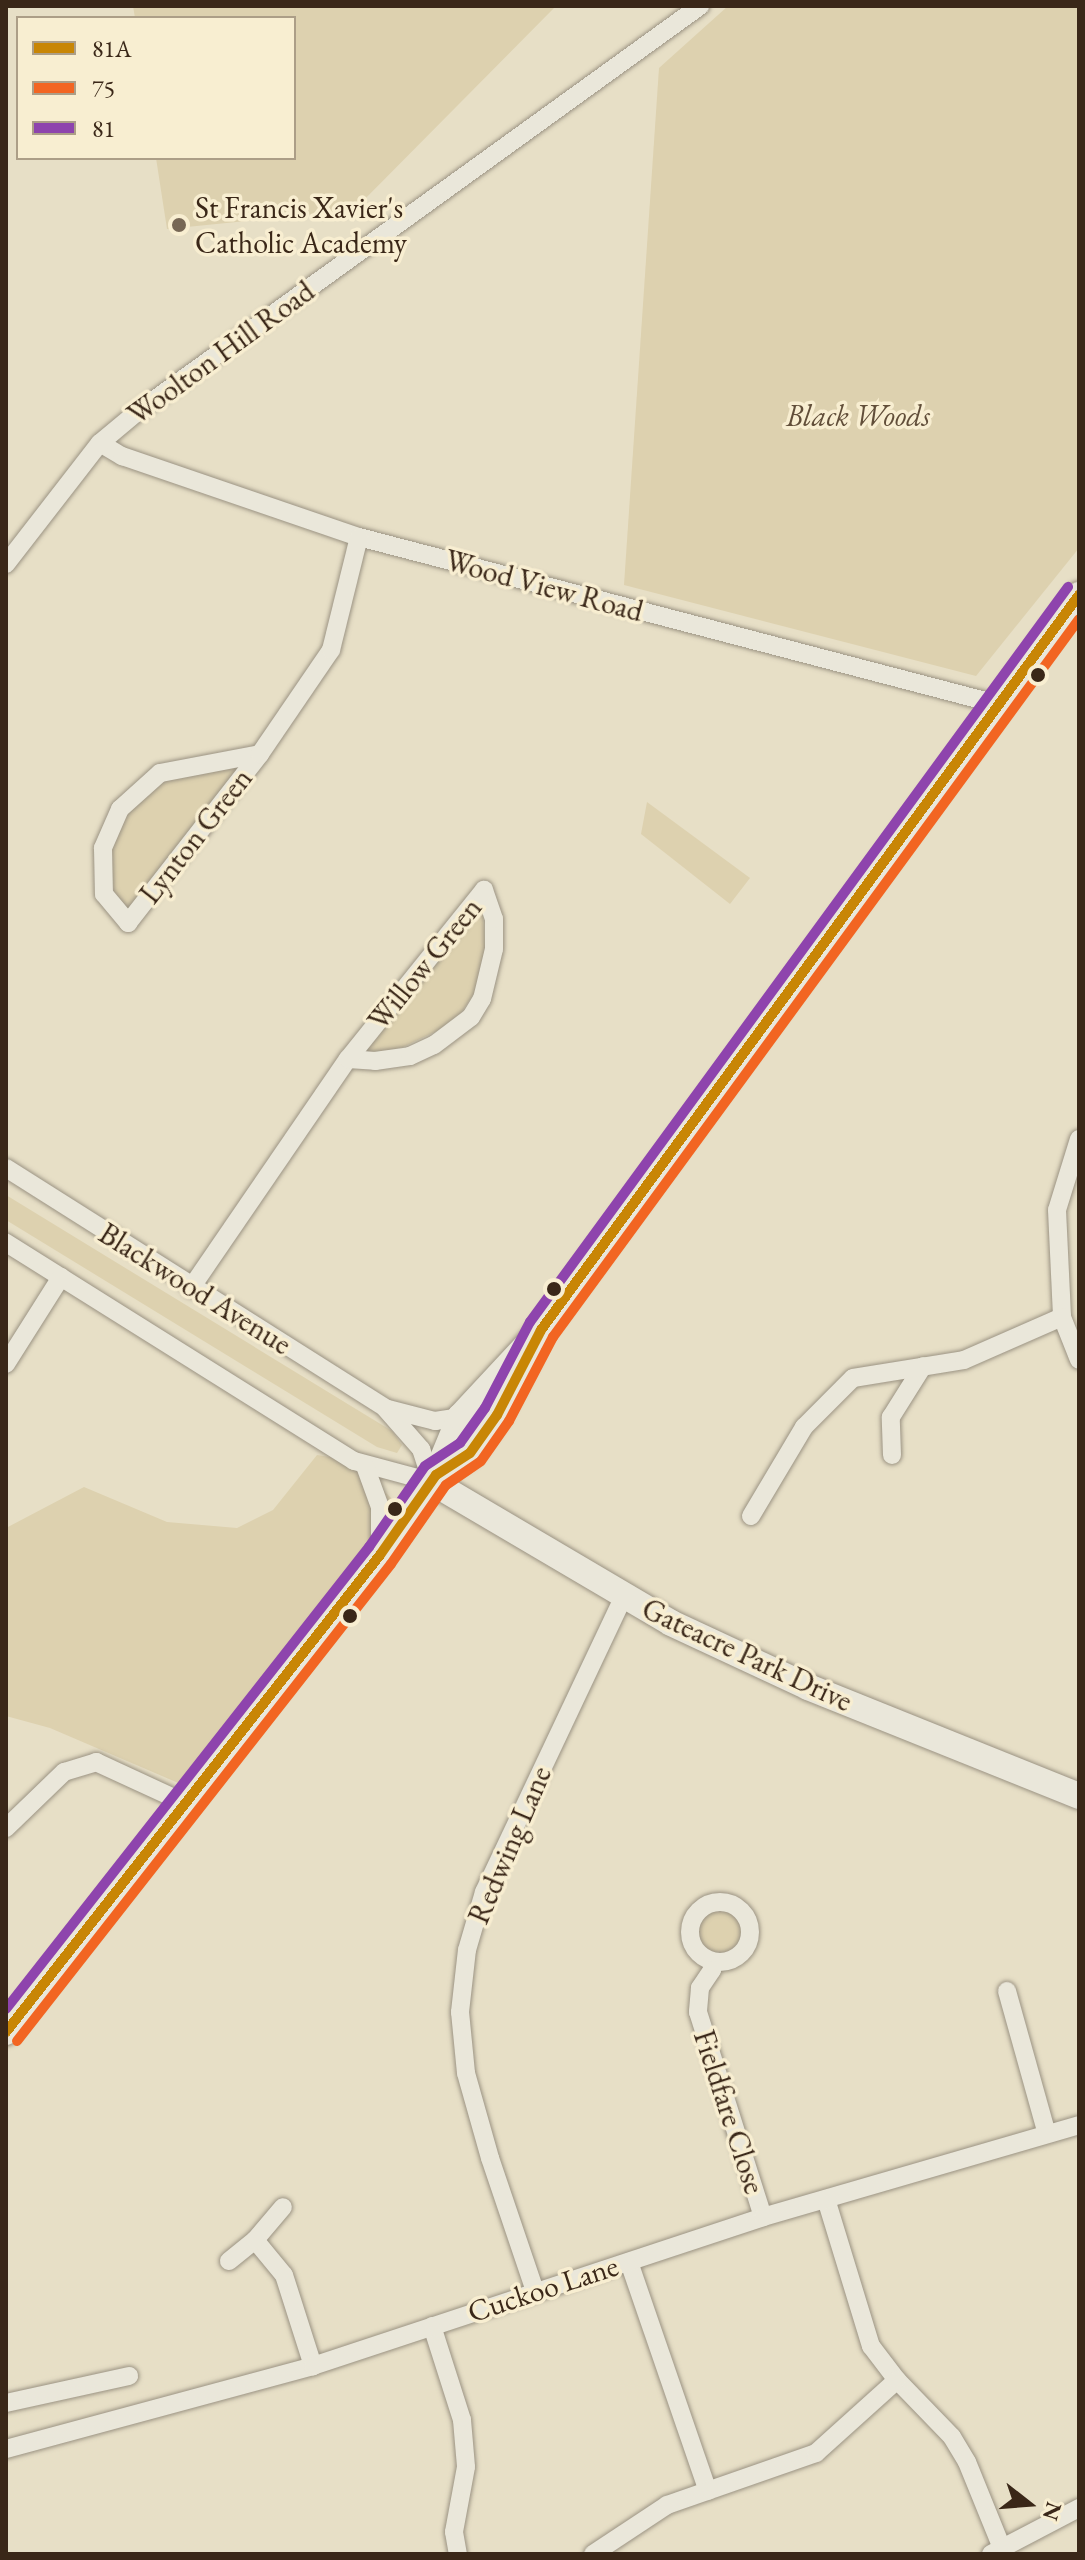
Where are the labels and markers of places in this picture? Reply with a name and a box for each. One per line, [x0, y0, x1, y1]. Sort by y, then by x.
place label: St Francis Xavier's Catholic Academy [195, 190, 407, 260]
marker: St Francis Xavier's Catholic Academy [170, 216, 188, 234]
unlabelled marker [1030, 667, 1046, 683]
unlabelled marker [546, 1281, 562, 1297]
unlabelled marker [387, 1501, 403, 1517]
unlabelled marker [342, 1608, 358, 1624]

